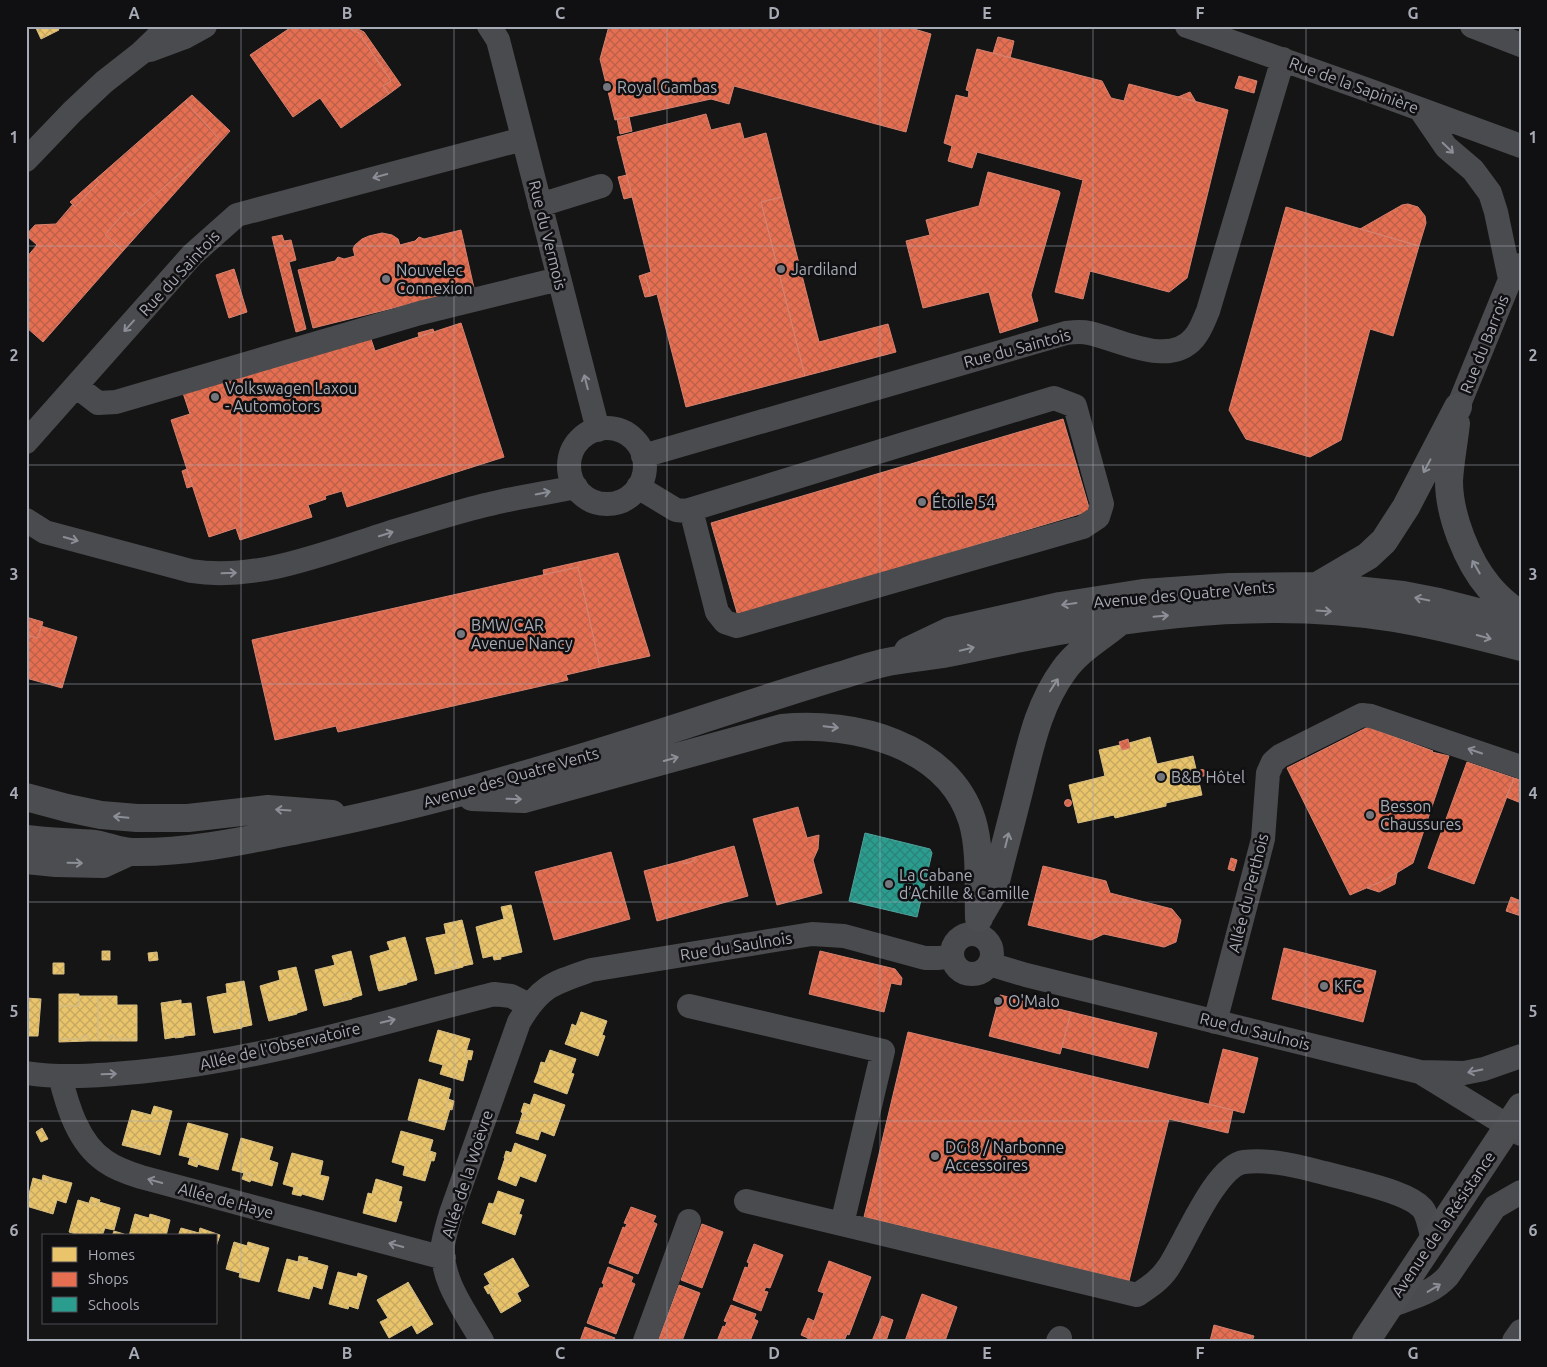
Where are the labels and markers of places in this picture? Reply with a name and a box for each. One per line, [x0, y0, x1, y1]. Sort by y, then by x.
place label: Royal Gambas [617, 78, 717, 96]
marker: Royal Gambas [601, 81, 613, 93]
place label: Jardiland [791, 260, 857, 278]
place label: Nouvelec Connexion [396, 261, 473, 297]
marker: Jardiland [775, 263, 787, 275]
marker: Nouvelec Connexion [380, 273, 392, 285]
place label: Volkswagen Laxou - Automotors [225, 379, 357, 415]
marker: Volkswagen Laxou - Automotors [209, 391, 221, 403]
place label: Étoile 54 [932, 491, 995, 511]
marker: Étoile 54 [916, 496, 928, 508]
place label: BMW CAR Avenue Nancy [471, 616, 573, 652]
marker: BMW CAR Avenue Nancy [455, 628, 467, 640]
place label: B&B Hôtel [1171, 768, 1245, 786]
marker: B&B Hôtel [1155, 771, 1167, 783]
place label: Besson Chaussures [1380, 797, 1461, 833]
marker: Besson Chaussures [1364, 809, 1376, 821]
place label: La Cabane d’Achille & Camille [899, 866, 1030, 902]
marker: La Cabane d’Achille & Camille [883, 878, 895, 890]
place label: KFC [1334, 977, 1362, 995]
marker: KFC [1318, 980, 1330, 992]
place label: O'Malo [1008, 992, 1060, 1010]
marker: O'Malo [992, 995, 1004, 1007]
place label: DG 8 / Narbonne Accessoires [945, 1138, 1064, 1174]
marker: DG 8 / Narbonne Accessoires [929, 1150, 941, 1162]

